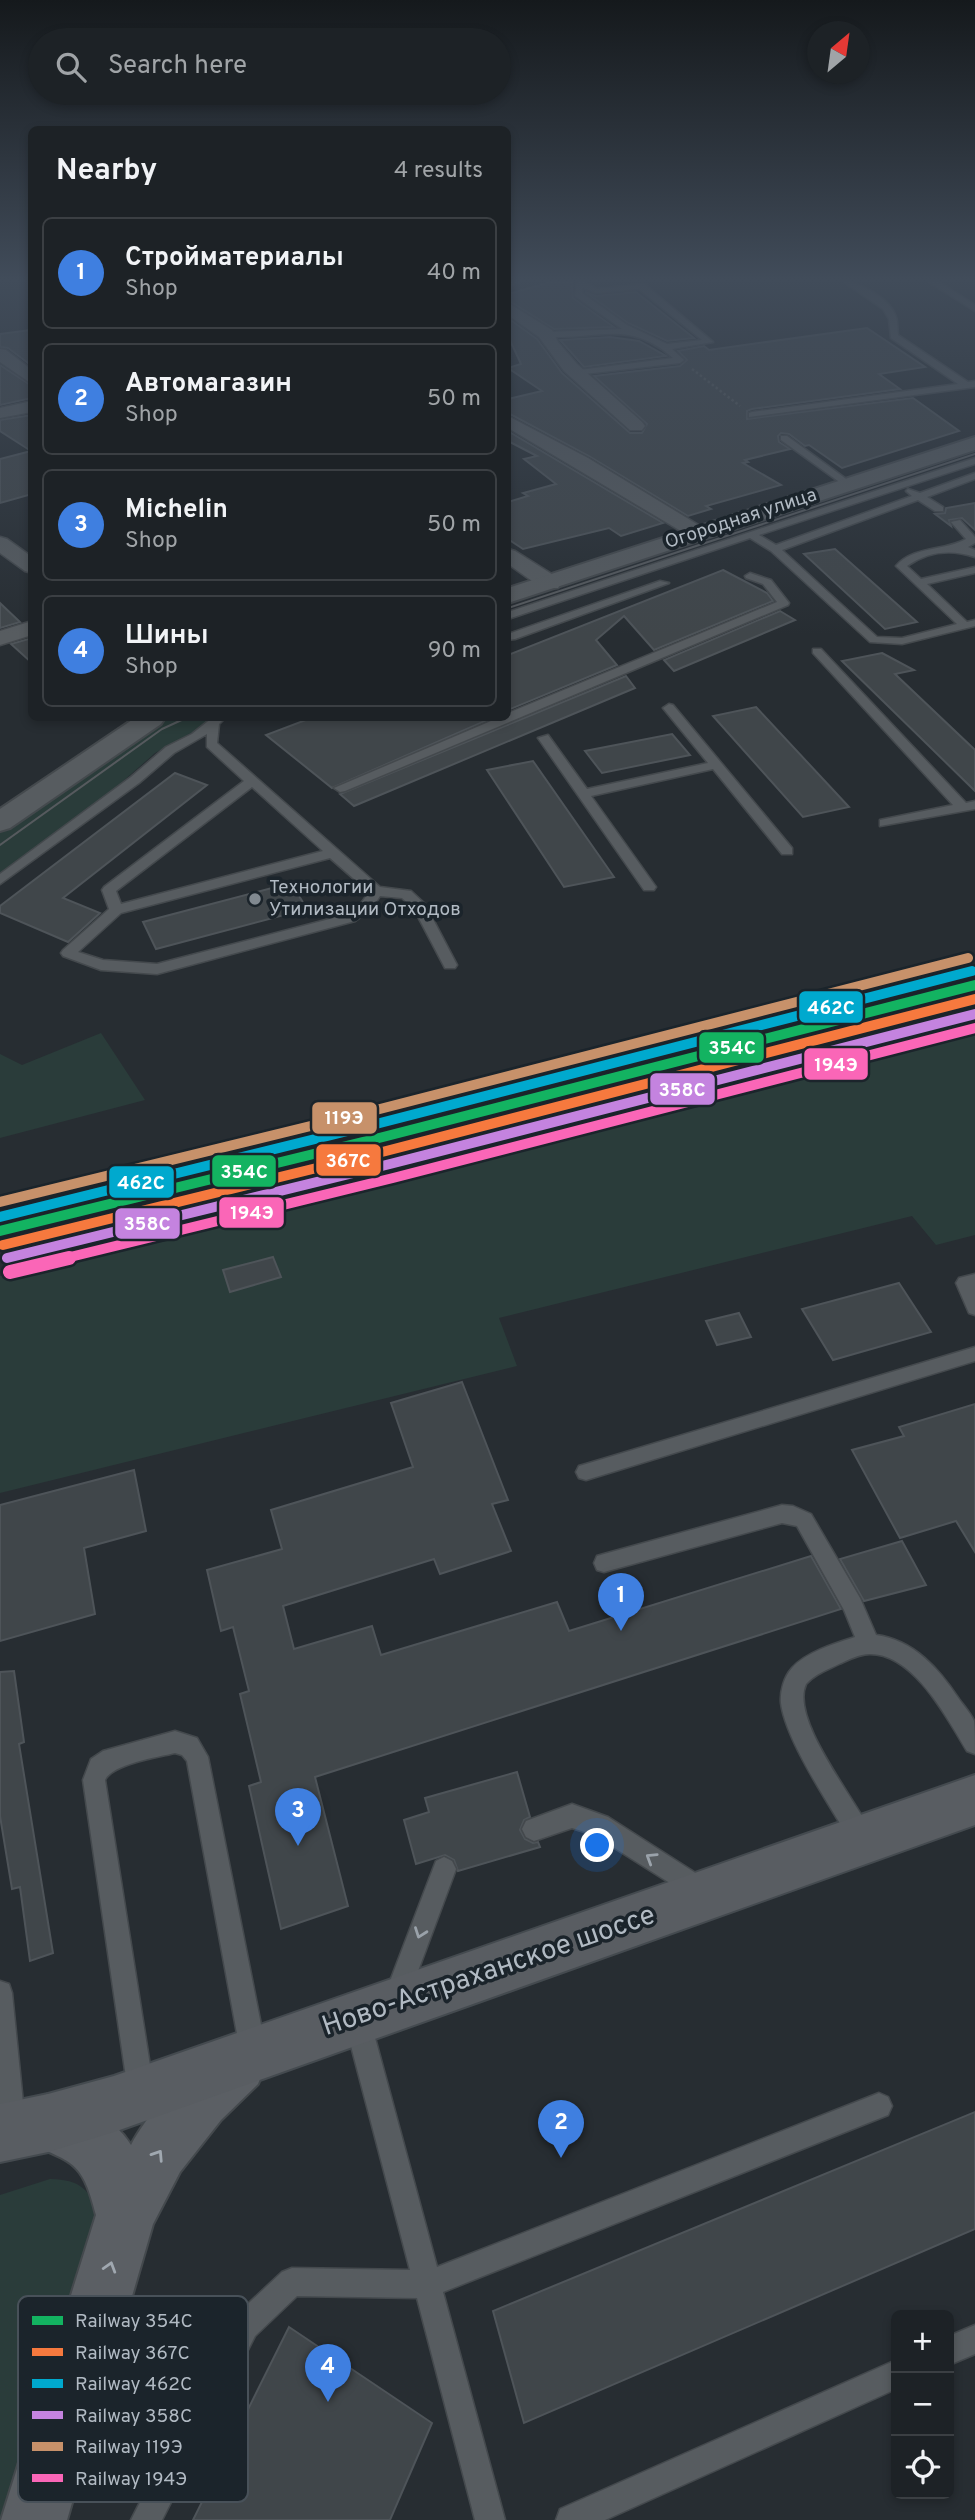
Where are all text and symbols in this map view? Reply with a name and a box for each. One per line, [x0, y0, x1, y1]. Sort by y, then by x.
north arrow [807, 21, 870, 84]
search box [28, 28, 511, 105]
icon: search [52, 48, 90, 86]
text: Search here [108, 50, 247, 83]
text: Nearby [56, 153, 157, 190]
text: 4 results [394, 157, 483, 186]
text: Стройматериалы [125, 242, 344, 275]
text: 1 [76, 259, 86, 288]
text: 40 m [427, 259, 481, 288]
text: Shop [125, 275, 178, 304]
text: Автомагазин [125, 368, 292, 401]
text: 2 [74, 385, 88, 414]
text: 50 m [427, 385, 481, 414]
text: Shop [125, 401, 178, 430]
street label: Огородная улица [662, 483, 820, 555]
text: Michelin [125, 494, 228, 527]
text: 3 [74, 511, 88, 540]
text: 50 m [427, 511, 481, 540]
text: Shop [125, 527, 178, 556]
text: Шины [125, 620, 208, 653]
text: 4 [74, 637, 88, 666]
text: 90 m [428, 637, 481, 666]
text: Shop [125, 653, 178, 682]
place label: Технологии Утилизации Отходов [269, 876, 461, 922]
marker: Технологии Утилизации Отходов [247, 891, 263, 907]
line badge: 462С [798, 990, 864, 1024]
text: 462С [807, 997, 855, 1021]
line badge: 354С [698, 1031, 765, 1064]
text: 354С [708, 1037, 756, 1061]
line badge: 194Э [803, 1047, 869, 1081]
text: 194Э [814, 1054, 858, 1078]
line badge: 358С [649, 1072, 716, 1106]
text: 358С [658, 1079, 706, 1103]
line badge: 119Э [311, 1101, 378, 1135]
text: 119Э [325, 1107, 363, 1131]
line badge: 367С [315, 1143, 382, 1177]
text: 367С [325, 1150, 371, 1174]
line badge: 354С [211, 1154, 277, 1188]
text: 354С [220, 1161, 268, 1185]
line badge: 462С [108, 1165, 175, 1199]
text: 462С [117, 1172, 165, 1196]
line badge: 194Э [218, 1196, 285, 1229]
text: 194Э [230, 1202, 274, 1226]
line badge: 358С [114, 1207, 181, 1240]
text: 358С [123, 1213, 171, 1237]
pin: 1 [598, 1573, 644, 1631]
pin: 3 [275, 1788, 321, 1846]
your location [580, 1828, 614, 1862]
one-way arrow [646, 1853, 659, 1866]
street label: Ново-Астраханское шоссе [318, 1898, 660, 2046]
one-way arrow [414, 1926, 428, 1938]
pin: 2 [538, 2100, 584, 2158]
one-way arrow [149, 2150, 162, 2163]
one-way arrow [102, 2261, 117, 2273]
legend [18, 2296, 248, 2502]
text: Railway 354С [75, 2310, 193, 2334]
map controls [891, 2310, 954, 2499]
button: + [891, 2310, 954, 2373]
text: Railway 367С [75, 2342, 190, 2366]
pin: 4 [305, 2344, 351, 2402]
text: Railway 462С [75, 2373, 192, 2397]
button: − [891, 2373, 954, 2436]
text: Railway 358С [75, 2405, 192, 2429]
text: Railway 119Э [75, 2436, 183, 2460]
button: locate [891, 2436, 954, 2499]
text: Railway 194Э [75, 2468, 187, 2492]

